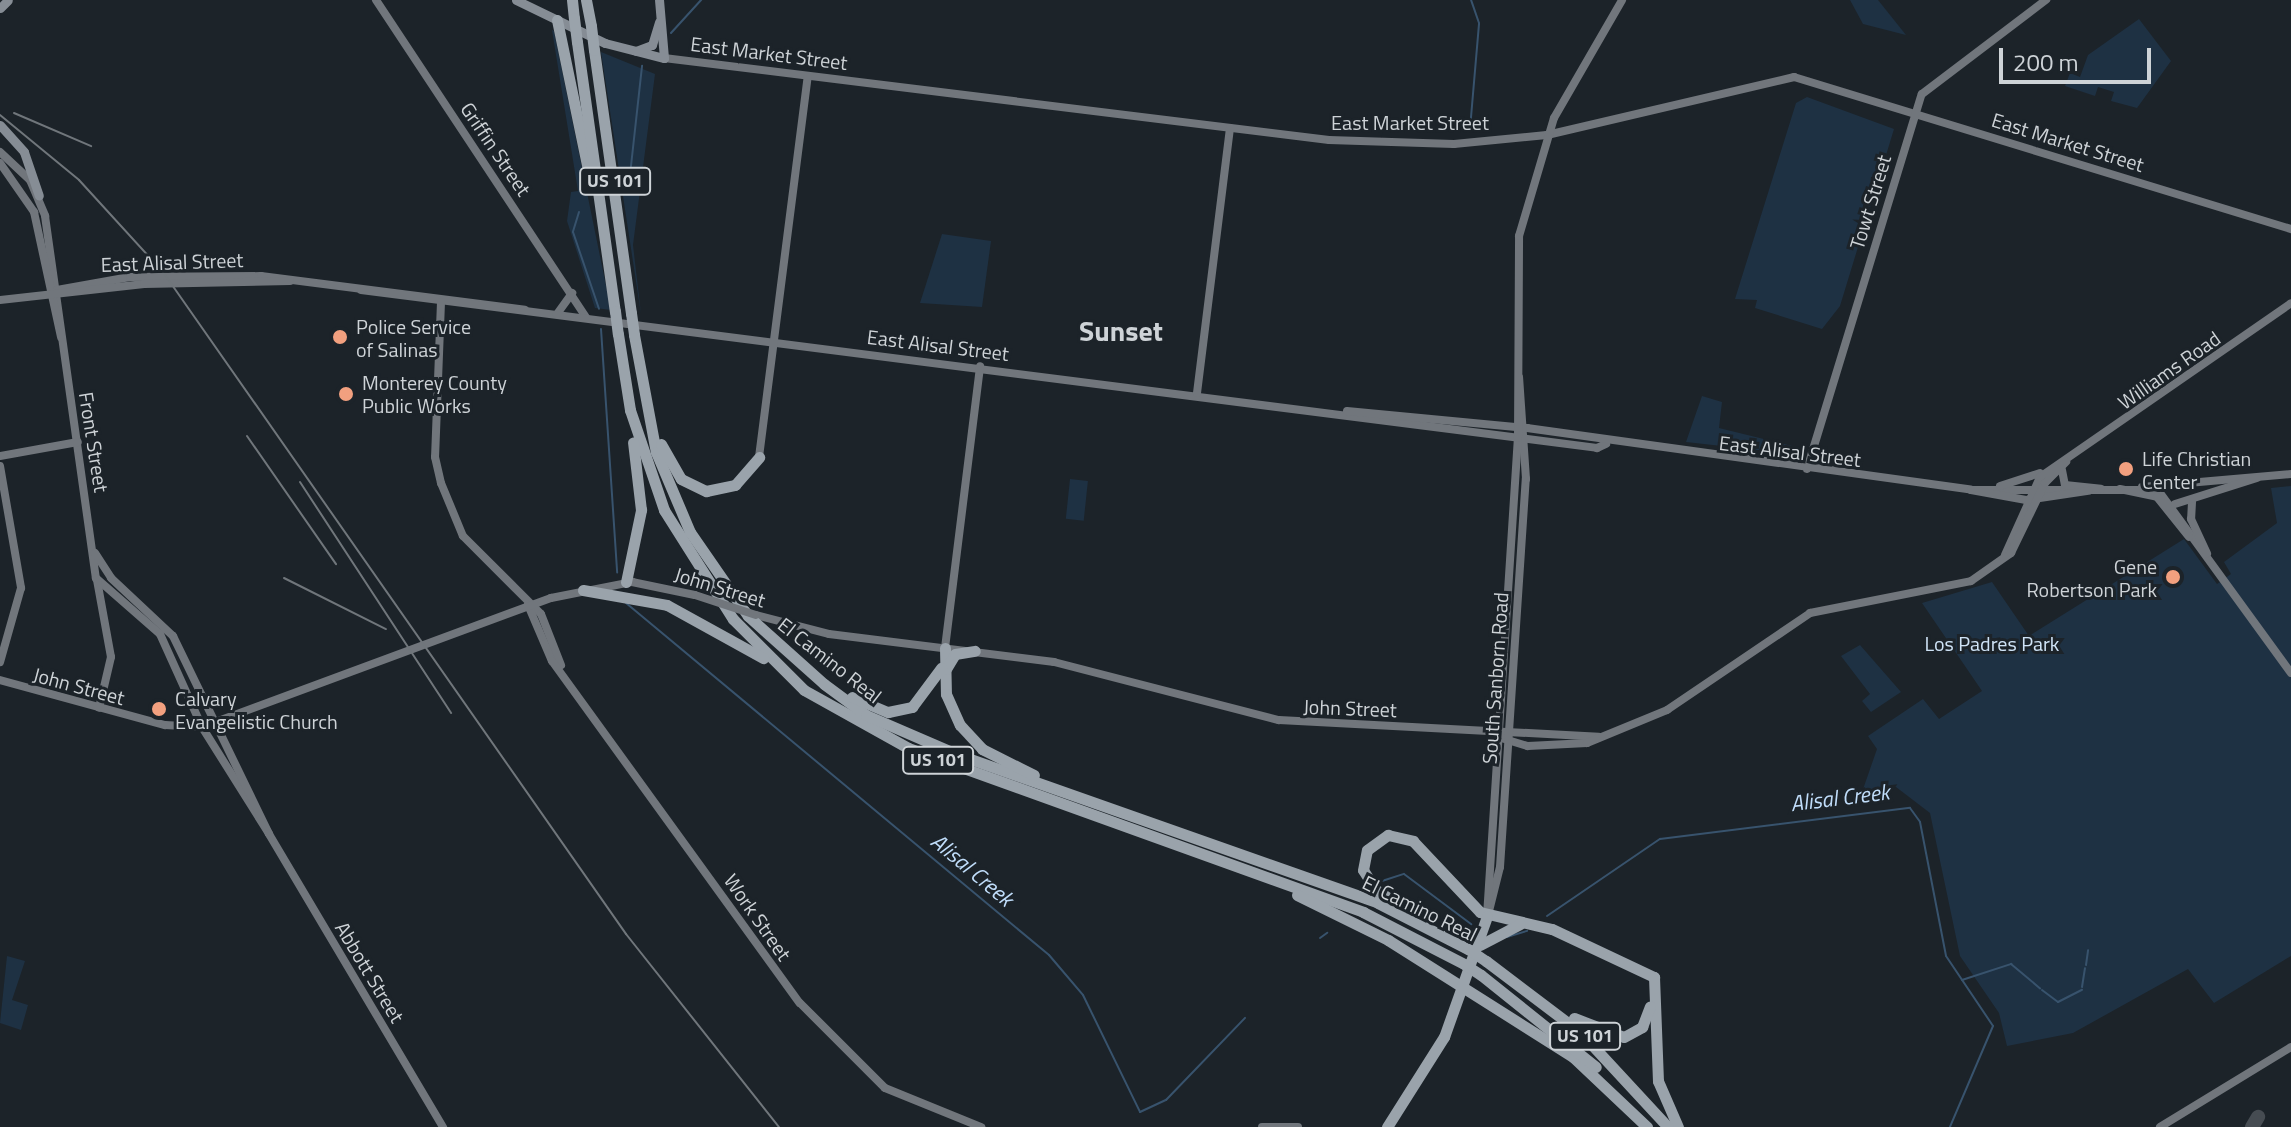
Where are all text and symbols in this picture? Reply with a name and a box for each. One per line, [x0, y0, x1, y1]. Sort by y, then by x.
street label: East Market Street [689, 31, 849, 75]
scale bar [2003, 32, 2155, 82]
text: 200 m [2013, 44, 2079, 80]
street label: Griffin Street [456, 98, 536, 200]
street label: East Market Street [1989, 107, 2147, 177]
street label: East Market Street [1331, 110, 1489, 134]
street label: Towt Street [1844, 152, 1896, 252]
road number: US 101 [579, 167, 651, 195]
street label: East Alisal Street [100, 248, 244, 276]
place label: Police Service of Salinas [356, 314, 471, 361]
district label: Sunset [1079, 314, 1163, 348]
street label: East Alisal Street [866, 324, 1010, 366]
street label: Williams Road [2113, 326, 2225, 414]
marker: Police Service of Salinas [331, 328, 349, 346]
place label: Monterey County Public Works [362, 370, 507, 417]
marker: Monterey County Public Works [337, 385, 355, 403]
street label: Front Street [74, 390, 114, 494]
street label: East Alisal Street [1718, 430, 1862, 472]
place label: Life Christian Center [2142, 446, 2251, 493]
marker: Life Christian Center [2117, 460, 2135, 478]
place label: Gene Robertson Park [2026, 554, 2157, 601]
street label: John Street [672, 562, 768, 612]
marker: Gene Robertson Park [2164, 568, 2182, 586]
street label: South Sanborn Road [1477, 591, 1513, 765]
street label: El Camino Real [773, 612, 887, 708]
park label: Los Padres Park [1925, 631, 2059, 655]
street label: John Street [31, 662, 127, 710]
place label: Calvary Evangelistic Church [175, 686, 338, 733]
street label: John Street [1303, 694, 1397, 722]
marker: Calvary Evangelistic Church [150, 700, 168, 718]
road number: US 101 [902, 746, 974, 774]
water label: Alisal Creek [1789, 779, 1891, 817]
water label: Alisal Creek [925, 828, 1019, 912]
street label: Work Street [719, 869, 797, 965]
street label: El Camino Real [1359, 870, 1481, 946]
street label: Abbott Street [331, 917, 409, 1027]
road number: US 101 [1549, 1022, 1621, 1050]

